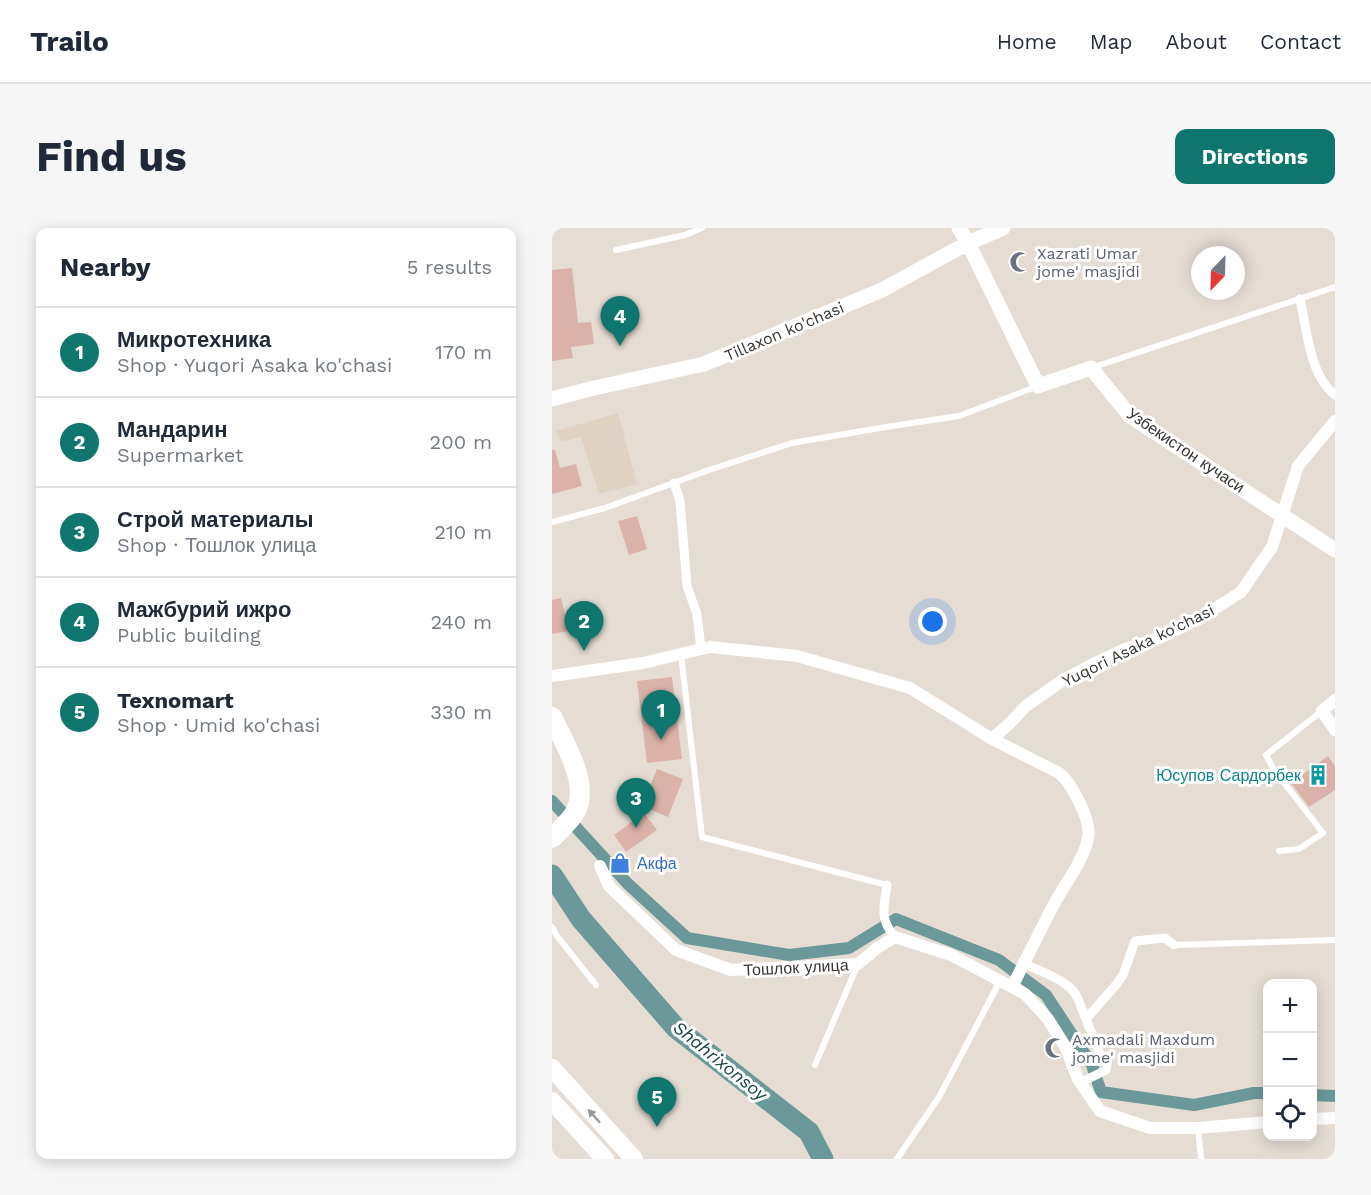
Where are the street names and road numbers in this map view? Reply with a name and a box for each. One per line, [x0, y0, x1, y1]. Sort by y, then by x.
street label: Tillaxon ko'chasi [722, 298, 847, 365]
street label: Узбекистон кучаси [1123, 404, 1248, 497]
street label: Yuqori Asaka ko'chasi [1059, 600, 1217, 690]
street label: Тошлок улица [743, 955, 849, 980]

